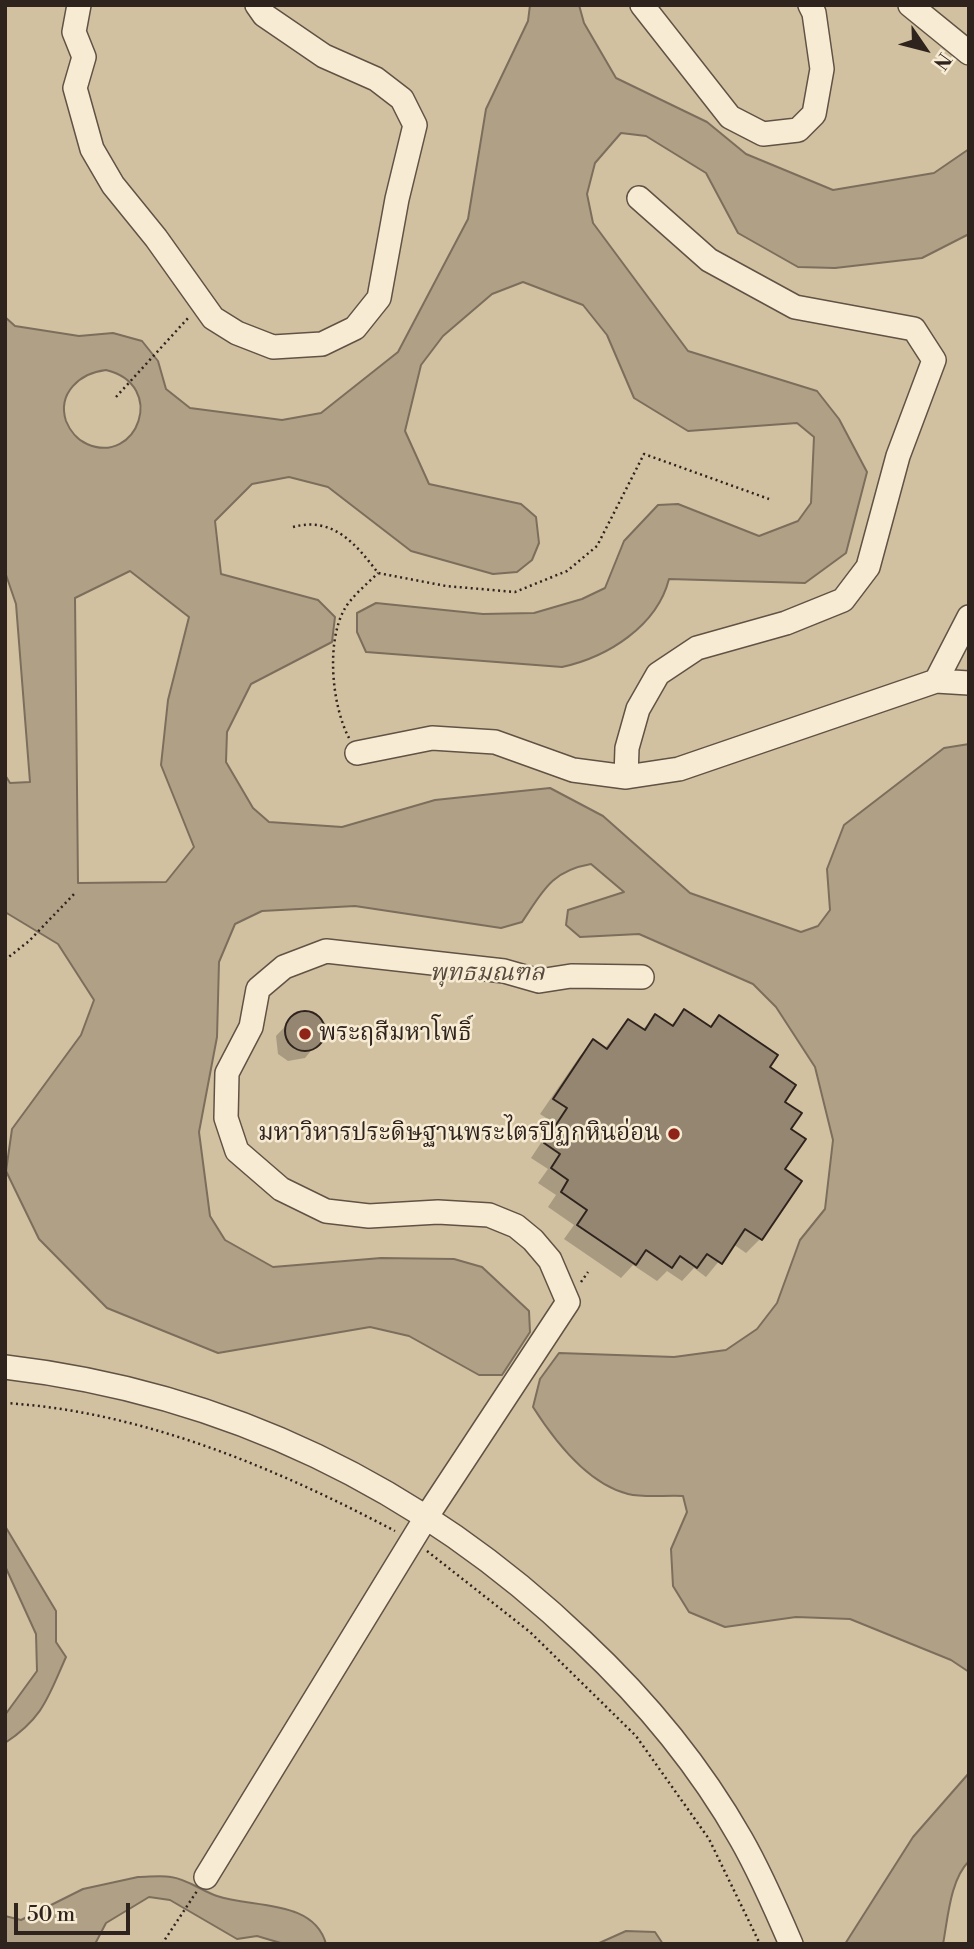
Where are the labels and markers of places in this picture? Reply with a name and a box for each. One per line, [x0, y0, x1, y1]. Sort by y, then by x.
place label: พระฤสีมหาโพธิ์ [319, 1020, 472, 1048]
marker: พระฤสีมหาโพธิ์ [297, 1026, 313, 1042]
place label: มหาวิหารประดิษฐานพระไตรปิฏกหินอ่อน [258, 1120, 660, 1148]
marker: มหาวิหารประดิษฐานพระไตรปิฏกหินอ่อน [666, 1126, 682, 1142]

